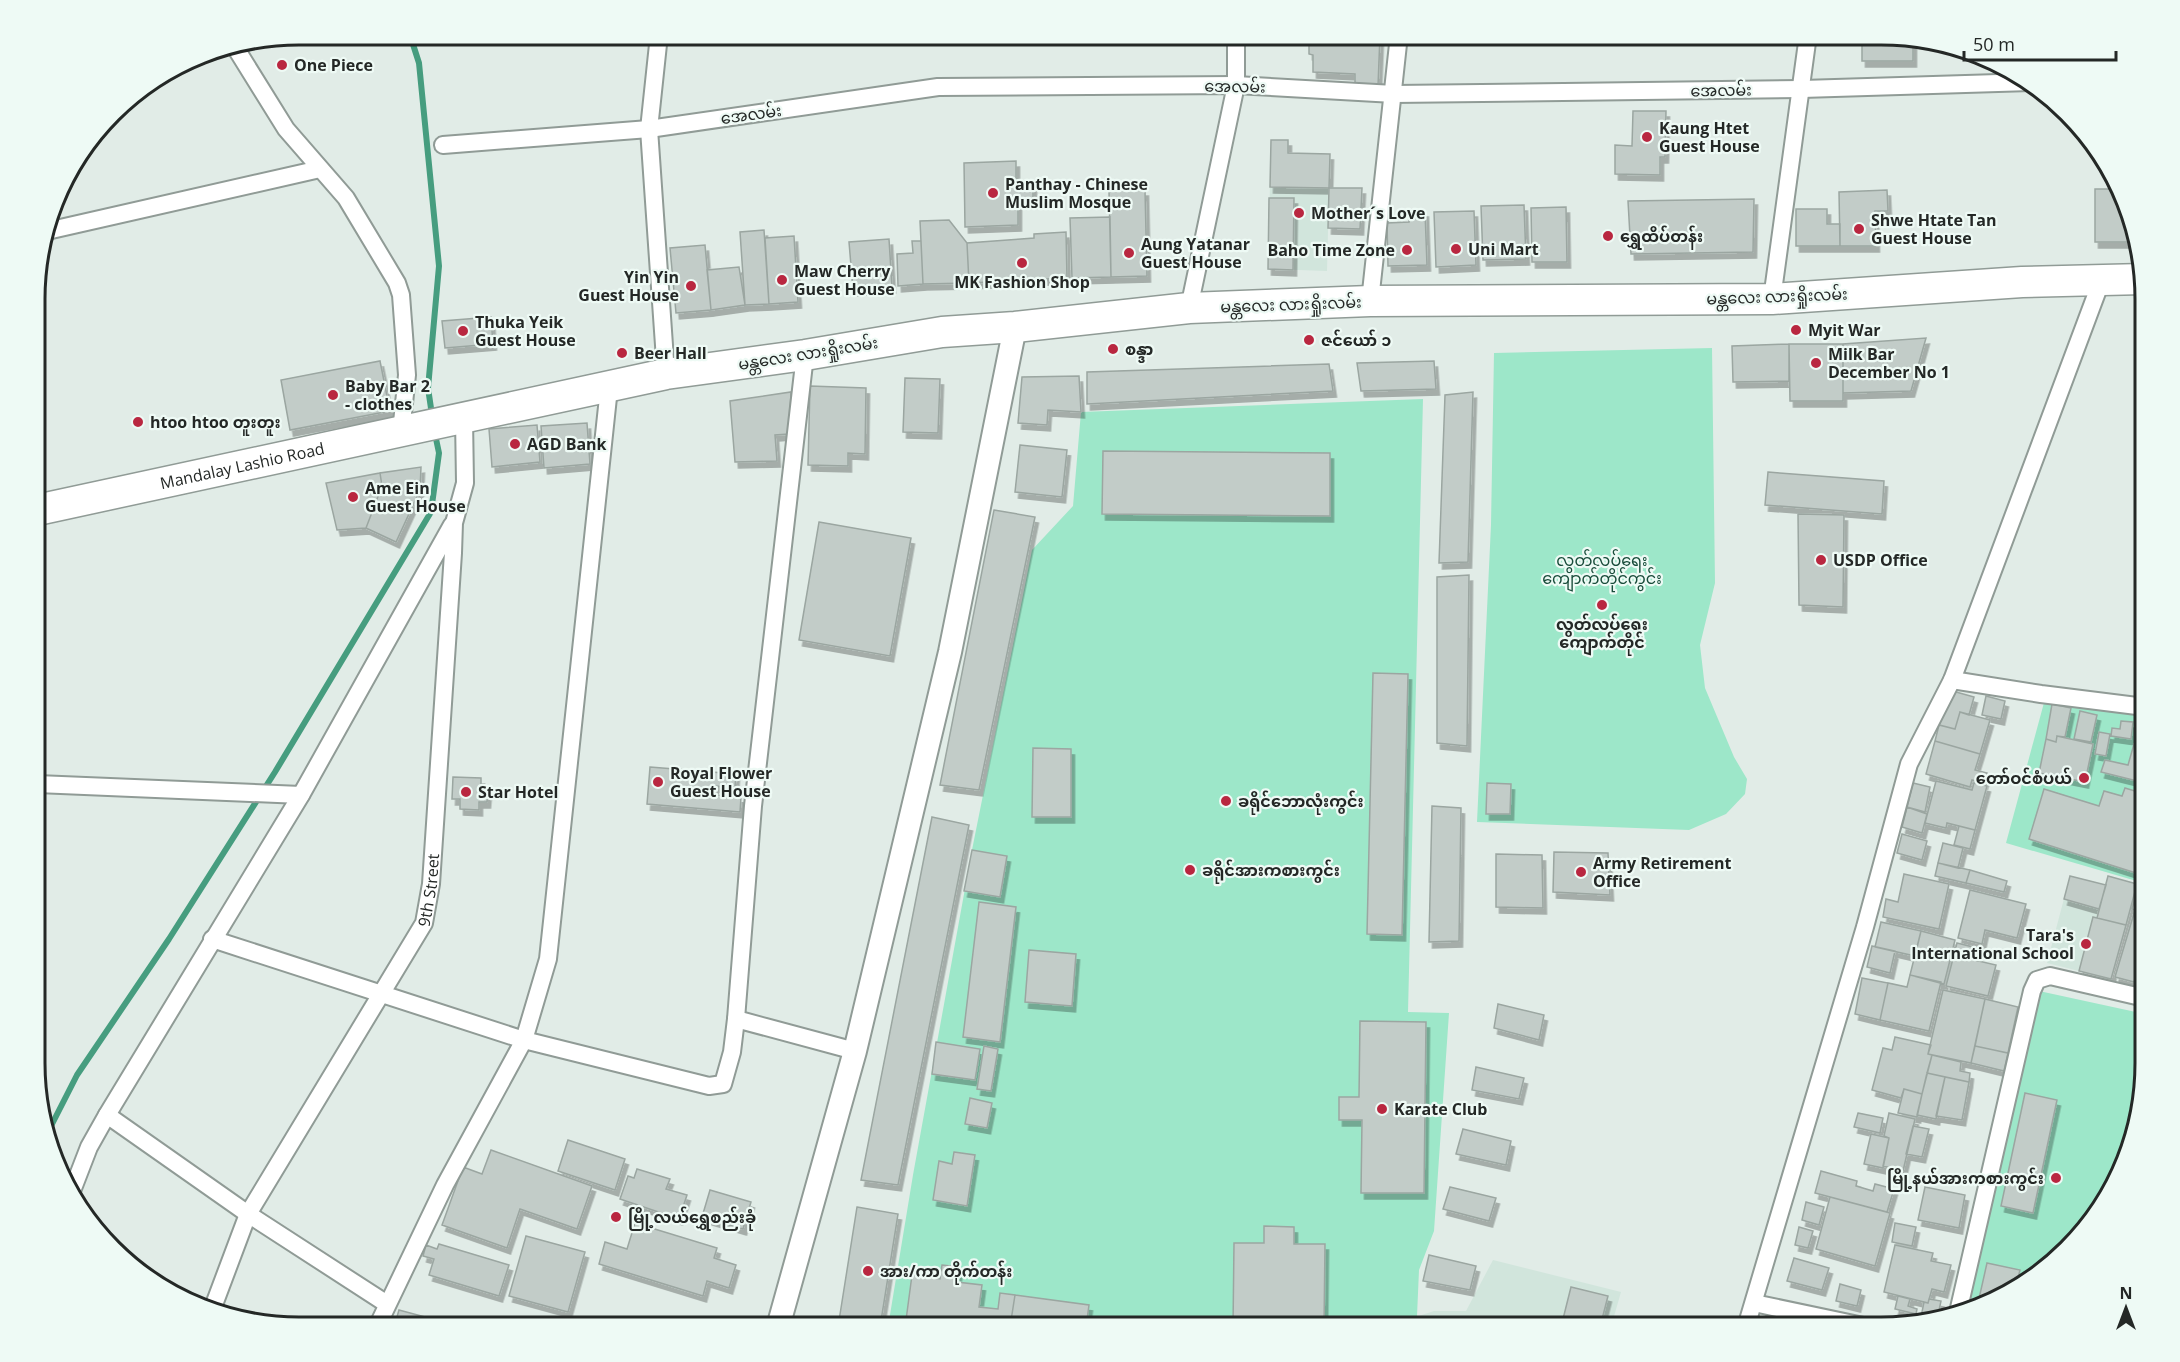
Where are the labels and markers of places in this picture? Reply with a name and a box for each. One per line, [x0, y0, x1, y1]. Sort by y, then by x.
place label: One Piece [294, 54, 373, 76]
marker: One Piece [275, 58, 289, 72]
place label: Kaung Htet Guest House [1659, 117, 1760, 157]
marker: Kaung Htet Guest House [1640, 130, 1654, 144]
place label: Panthay - Chinese Muslim Mosque [1005, 173, 1148, 213]
marker: Panthay - Chinese Muslim Mosque [986, 186, 1000, 200]
place label: Mother´s Love [1311, 202, 1426, 224]
marker: Mother´s Love [1292, 206, 1306, 220]
place label: Shwe Htate Tan Guest House [1871, 209, 1996, 249]
marker: Shwe Htate Tan Guest House [1852, 222, 1866, 236]
place label: ရွှေထိပ်တန်း [1620, 225, 1703, 250]
marker: ရွှေထိပ်တန်း [1601, 229, 1615, 243]
place label: Aung Yatanar Guest House [1141, 233, 1250, 273]
place label: Uni Mart [1468, 238, 1539, 260]
place label: Baho Time Zone [1267, 239, 1395, 261]
marker: Uni Mart [1449, 242, 1463, 256]
marker: Baho Time Zone [1400, 243, 1414, 257]
marker: Aung Yatanar Guest House [1122, 246, 1136, 260]
marker: MK Fashion Shop [1015, 256, 1029, 270]
place label: Maw Cherry Guest House [794, 260, 895, 300]
place label: Yin Yin Guest House [578, 266, 679, 306]
place label: MK Fashion Shop [954, 271, 1090, 293]
marker: Maw Cherry Guest House [775, 273, 789, 287]
marker: Yin Yin Guest House [684, 279, 698, 293]
place label: Thuka Yeik Guest House [475, 311, 576, 351]
place label: Myit War [1808, 319, 1881, 341]
marker: Myit War [1789, 323, 1803, 337]
marker: Thuka Yeik Guest House [456, 324, 470, 338]
place label: ဇင်ယော် ၁ [1321, 329, 1391, 351]
marker: ဇင်ယော် ၁ [1302, 333, 1316, 347]
place label: စန္ဒာ [1125, 338, 1153, 363]
place label: Beer Hall [634, 342, 707, 364]
marker: စန္ဒာ [1106, 342, 1120, 356]
place label: Milk Bar December No 1 [1828, 343, 1950, 383]
marker: Beer Hall [615, 346, 629, 360]
marker: Milk Bar December No 1 [1809, 356, 1823, 370]
place label: Baby Bar 2 - clothes [345, 375, 430, 415]
marker: Baby Bar 2 - clothes [326, 388, 340, 402]
place label: htoo htoo တူးတူး [150, 411, 281, 436]
marker: htoo htoo တူးတူး [131, 415, 145, 429]
place label: AGD Bank [527, 433, 607, 455]
marker: AGD Bank [508, 437, 522, 451]
place label: Ame Ein Guest House [365, 477, 466, 517]
marker: Ame Ein Guest House [346, 490, 360, 504]
place label: USDP Office [1833, 549, 1928, 571]
marker: USDP Office [1814, 553, 1828, 567]
marker: လွတ်လပ်ရေး ကျောက်တိုင် [1595, 598, 1609, 612]
place label: လွတ်လပ်ရေး ကျောက်တိုင် [1556, 613, 1648, 656]
place label: Royal Flower Guest House [670, 762, 772, 802]
place label: တော်ဝင်စံပယ် [1976, 767, 2072, 789]
marker: တော်ဝင်စံပယ် [2077, 771, 2091, 785]
marker: Royal Flower Guest House [651, 775, 665, 789]
place label: Star Hotel [478, 781, 558, 803]
marker: Star Hotel [459, 785, 473, 799]
place label: ခရိုင်ဘောလုံးကွင်း [1238, 790, 1364, 815]
marker: ခရိုင်ဘောလုံးကွင်း [1219, 794, 1233, 808]
place label: Army Retirement Office [1593, 852, 1732, 892]
place label: ခရိုင်အားကစားကွင်း [1202, 859, 1340, 884]
marker: ခရိုင်အားကစားကွင်း [1183, 863, 1197, 877]
marker: Army Retirement Office [1574, 865, 1588, 879]
place label: Tara's International School [1911, 924, 2074, 964]
marker: Tara's International School [2079, 937, 2093, 951]
place label: Karate Club [1394, 1098, 1488, 1120]
marker: Karate Club [1375, 1102, 1389, 1116]
place label: မြို့နယ်အားကစားကွင်း [1887, 1167, 2044, 1192]
marker: မြို့နယ်အားကစားကွင်း [2049, 1171, 2063, 1185]
place label: မြို့လယ်ရွှေစည်းခုံ [628, 1206, 756, 1231]
marker: မြို့လယ်ရွှေစည်းခုံ [609, 1210, 623, 1224]
place label: အား/ကာ တိုက်တန်း [880, 1260, 1012, 1285]
marker: အား/ကာ တိုက်တန်း [861, 1264, 875, 1278]

